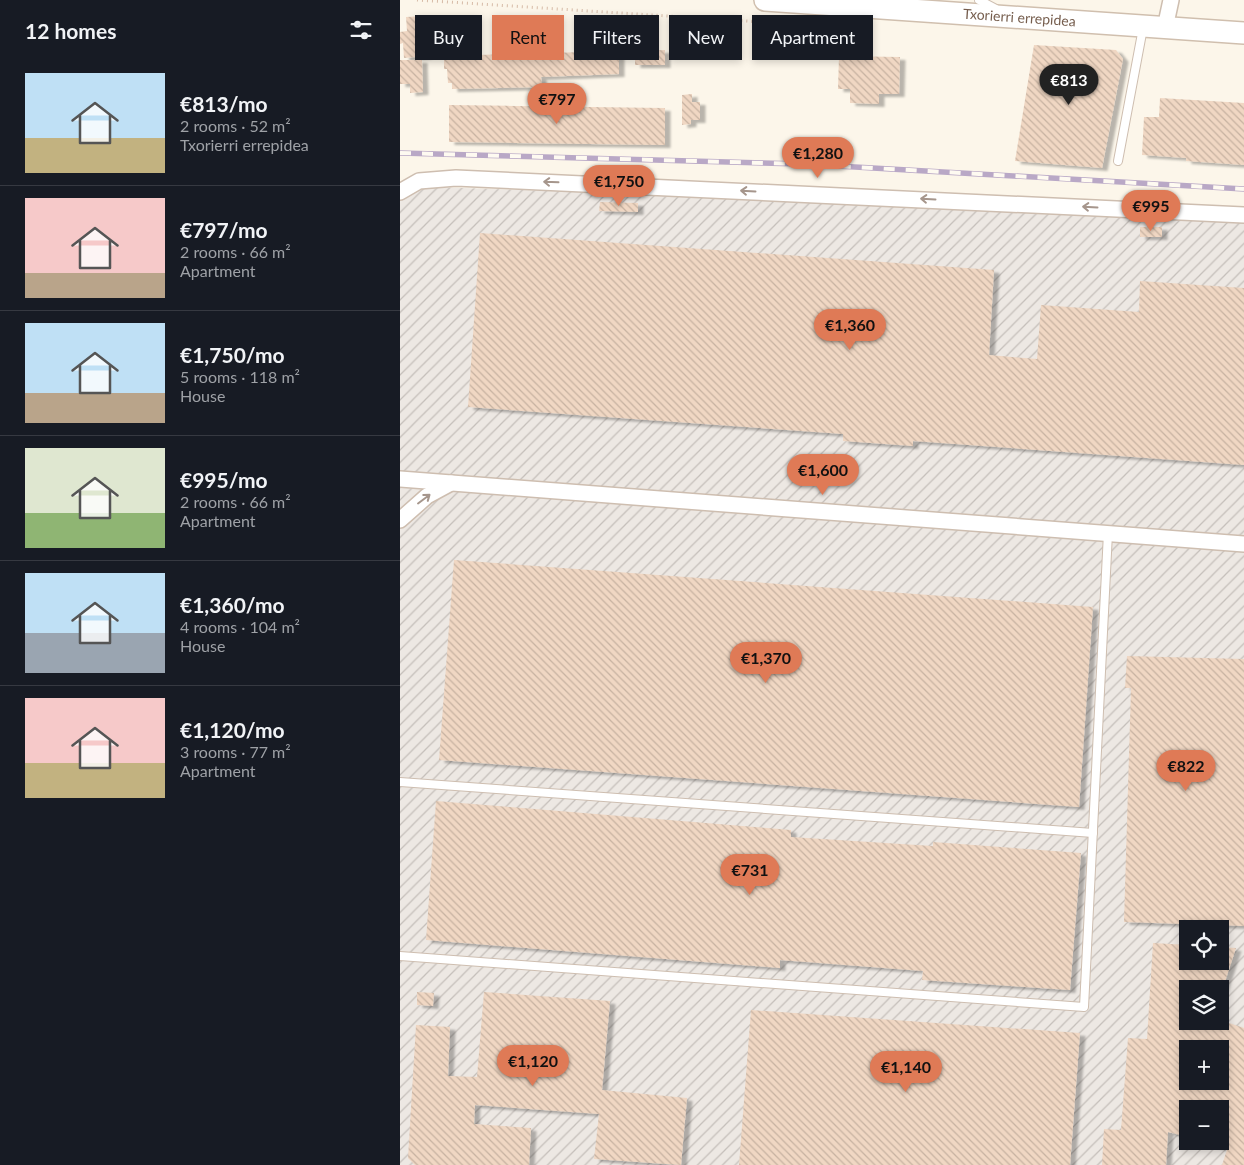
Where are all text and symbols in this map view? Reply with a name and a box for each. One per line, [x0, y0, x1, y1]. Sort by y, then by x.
street label: Txorierri errepidea [963, 5, 1076, 29]
chip: Buy [415, 15, 482, 60]
chip: Rent [492, 15, 564, 60]
chip: Filters [574, 15, 659, 60]
chip: New [669, 15, 742, 60]
chip: Apartment [752, 15, 873, 60]
icon: filters [347, 16, 375, 44]
text: 12 homes [25, 18, 116, 43]
pin: €813 [1039, 64, 1099, 106]
text: €813 [1050, 70, 1088, 89]
pin: €797 [527, 82, 587, 125]
text: €797 [538, 89, 576, 108]
text: €813/mo [180, 91, 268, 116]
icon: home [65, 93, 125, 153]
text: 2 rooms · 52 m² [180, 116, 291, 135]
text: Txorierri errepidea [180, 135, 309, 154]
pin: €1,280 [777, 136, 859, 179]
text: €1,280 [793, 143, 843, 162]
pin: €1,750 [578, 164, 660, 207]
text: €1,750 [594, 171, 644, 190]
one-way arrow [543, 178, 559, 187]
one-way arrow [741, 186, 757, 195]
pin: €995 [1121, 190, 1181, 232]
one-way arrow [920, 195, 936, 204]
text: €995 [1132, 196, 1170, 215]
one-way arrow [1083, 203, 1099, 212]
text: €797/mo [180, 217, 268, 242]
icon: home [65, 218, 125, 278]
text: 2 rooms · 66 m² [180, 242, 291, 261]
text: Apartment [180, 261, 255, 280]
pin: €1,360 [809, 308, 891, 351]
text: €1,360 [825, 315, 875, 334]
text: €1,750/mo [180, 342, 285, 367]
icon: home [65, 343, 125, 403]
text: 5 rooms · 118 m² [180, 367, 300, 386]
text: House [180, 386, 225, 405]
pin: €1,600 [782, 454, 864, 496]
text: €1,600 [798, 460, 848, 479]
text: €995/mo [180, 467, 268, 492]
icon: home [65, 468, 125, 528]
text: 2 rooms · 66 m² [180, 492, 291, 511]
one-way arrow [417, 494, 431, 504]
text: Apartment [180, 511, 255, 530]
text: €1,360/mo [180, 592, 285, 617]
icon: home [65, 593, 125, 653]
text: 4 rooms · 104 m² [180, 617, 300, 636]
text: House [180, 636, 225, 655]
pin: €1,370 [725, 642, 807, 684]
text: €1,370 [741, 648, 791, 667]
text: €1,120/mo [180, 717, 285, 742]
icon: home [65, 718, 125, 778]
text: 3 rooms · 77 m² [180, 742, 291, 761]
pin: €822 [1156, 750, 1216, 792]
text: €822 [1167, 756, 1205, 775]
text: Apartment [180, 761, 255, 780]
pin: €731 [720, 854, 780, 896]
text: €731 [731, 860, 769, 879]
map controls [1179, 920, 1229, 1150]
button: locate [1179, 920, 1229, 970]
button: layers [1179, 980, 1229, 1030]
button: + [1179, 1040, 1229, 1090]
pin: €1,120 [492, 1044, 574, 1087]
pin: €1,140 [865, 1050, 947, 1093]
text: €1,120 [508, 1051, 558, 1070]
text: €1,140 [881, 1057, 931, 1076]
button: − [1179, 1100, 1229, 1150]

